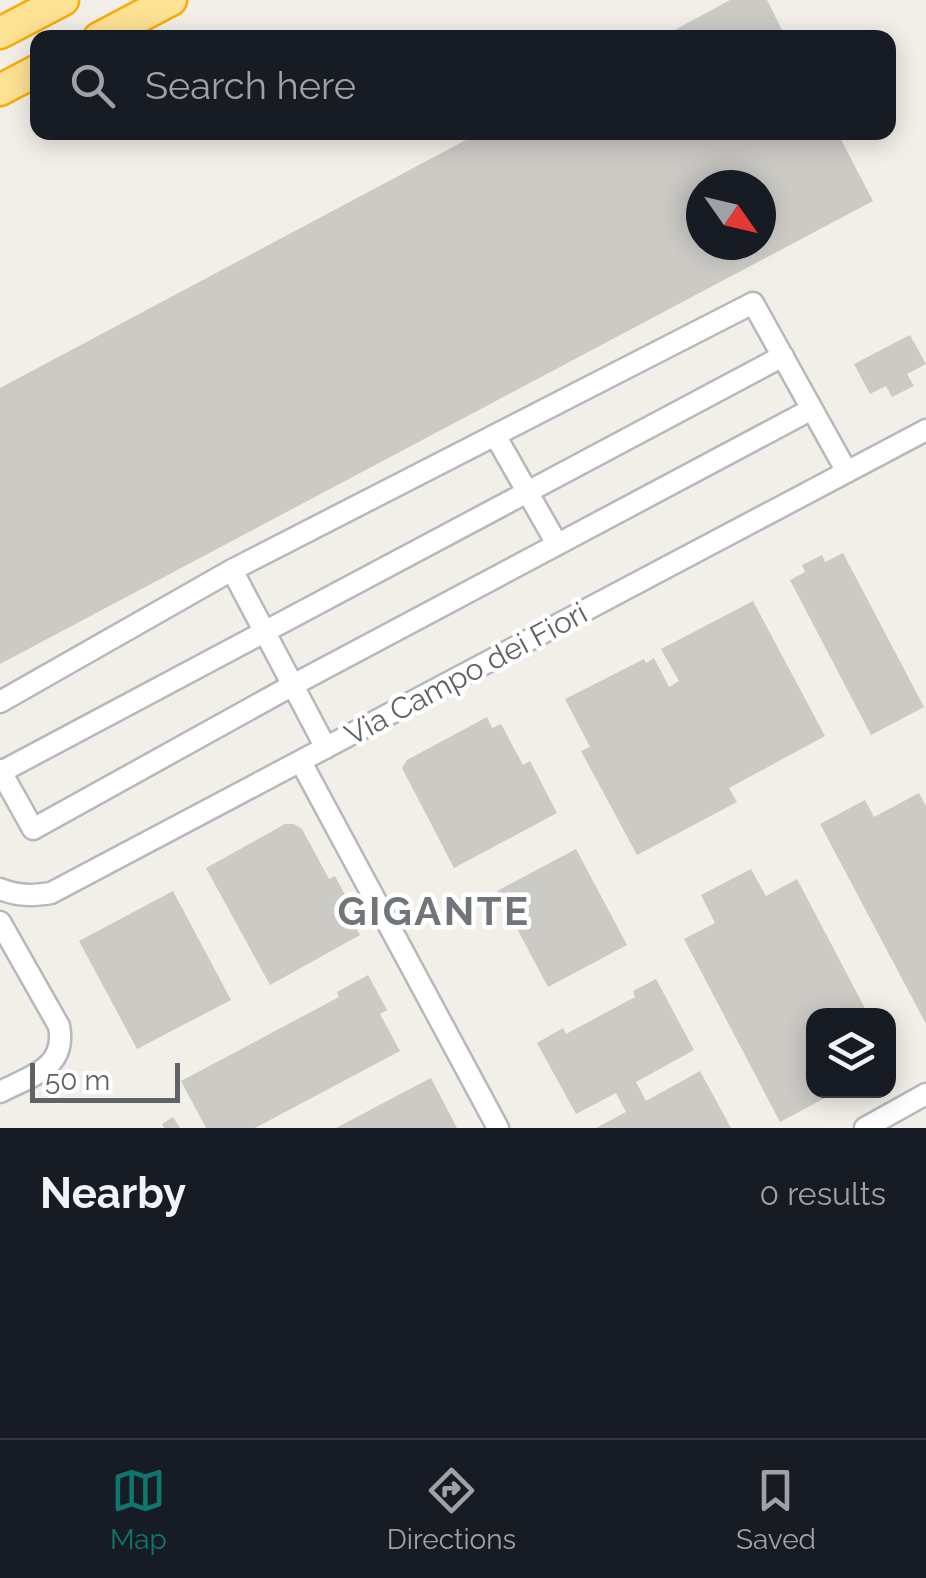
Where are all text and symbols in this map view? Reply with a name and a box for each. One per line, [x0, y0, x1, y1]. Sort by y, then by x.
search box [30, 30, 896, 140]
icon: search [65, 58, 120, 113]
text: Search here [145, 63, 356, 108]
north arrow [686, 170, 776, 260]
street label: Via Campo dei Fiori [339, 595, 593, 752]
district label: GIGANTE [337, 887, 531, 934]
map controls [806, 1008, 896, 1098]
button: layers [806, 1008, 896, 1098]
scale bar [30, 1058, 180, 1102]
text: 50 m [45, 1064, 110, 1097]
text: Nearby [40, 1169, 186, 1218]
text: 0 results [759, 1175, 886, 1212]
tab: Map [110, 1463, 167, 1556]
tab: Directions [387, 1463, 516, 1556]
tab: Saved [736, 1463, 816, 1556]

